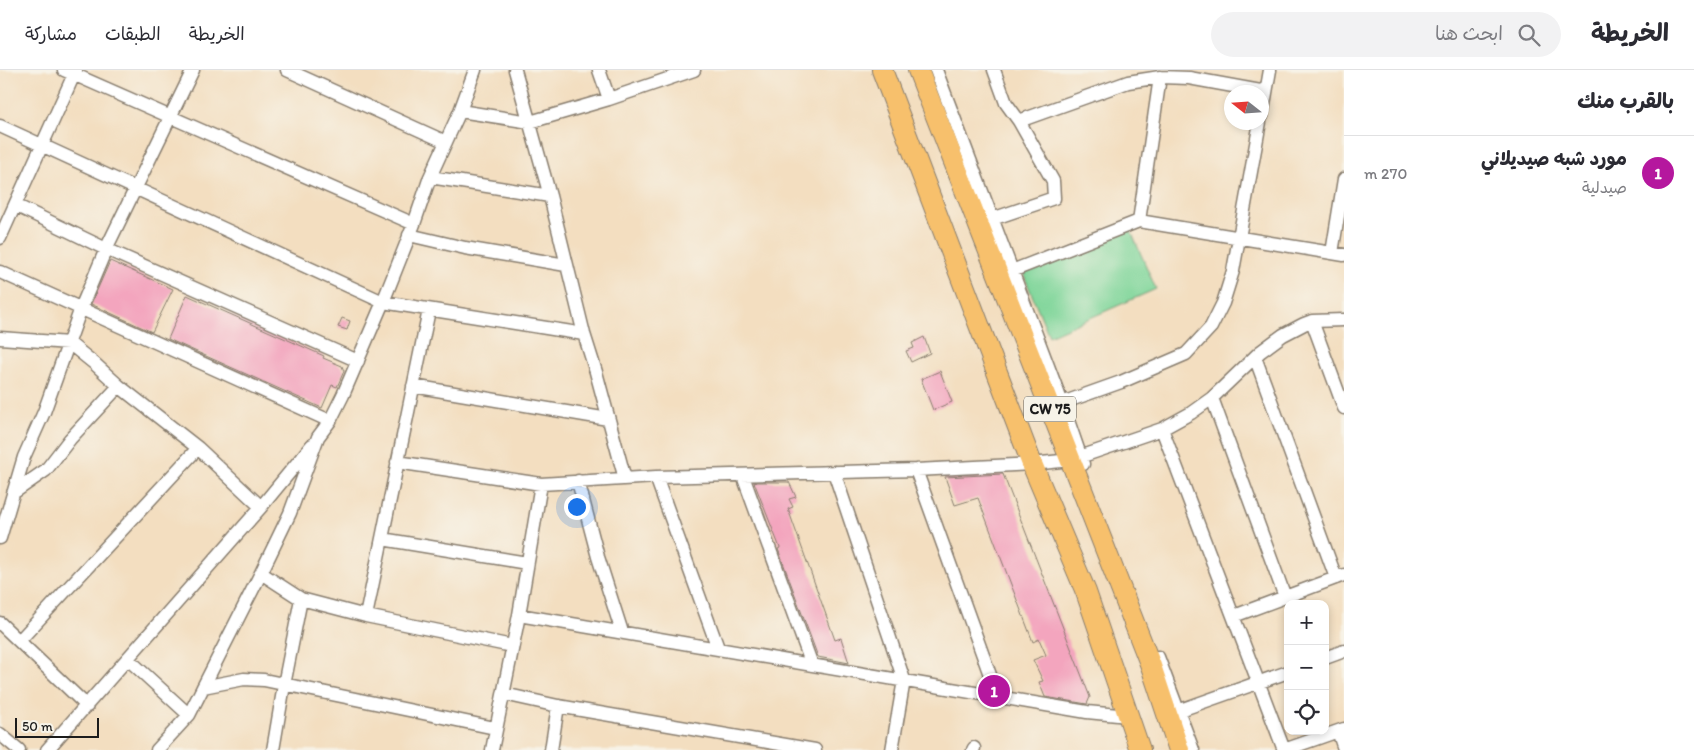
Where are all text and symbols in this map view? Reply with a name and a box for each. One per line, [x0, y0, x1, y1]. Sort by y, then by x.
search box [1211, 12, 1561, 57]
text: الخريطة [1591, 18, 1669, 47]
icon: search [1515, 21, 1543, 49]
text: ابحث هنا [1435, 22, 1503, 45]
text: مشاركة [25, 23, 77, 45]
text: الطبقات [105, 23, 161, 45]
text: الخريطة [189, 23, 245, 45]
north arrow [1224, 85, 1269, 130]
text: بالقرب منك [1577, 88, 1674, 113]
text: مورد شبه صيديلاني [1481, 147, 1627, 170]
text: 270 m [1364, 164, 1407, 183]
text: 1 [1654, 164, 1662, 183]
text: صيدلية [1582, 178, 1627, 197]
road number: CW 75 [1024, 396, 1076, 422]
your location [564, 494, 590, 520]
map controls [1284, 600, 1329, 735]
button: + [1284, 600, 1329, 645]
button: − [1284, 645, 1329, 690]
pin: 1 [978, 672, 1010, 710]
button: locate [1284, 690, 1329, 735]
scale bar [15, 715, 99, 738]
text: 50 m [22, 718, 53, 735]

